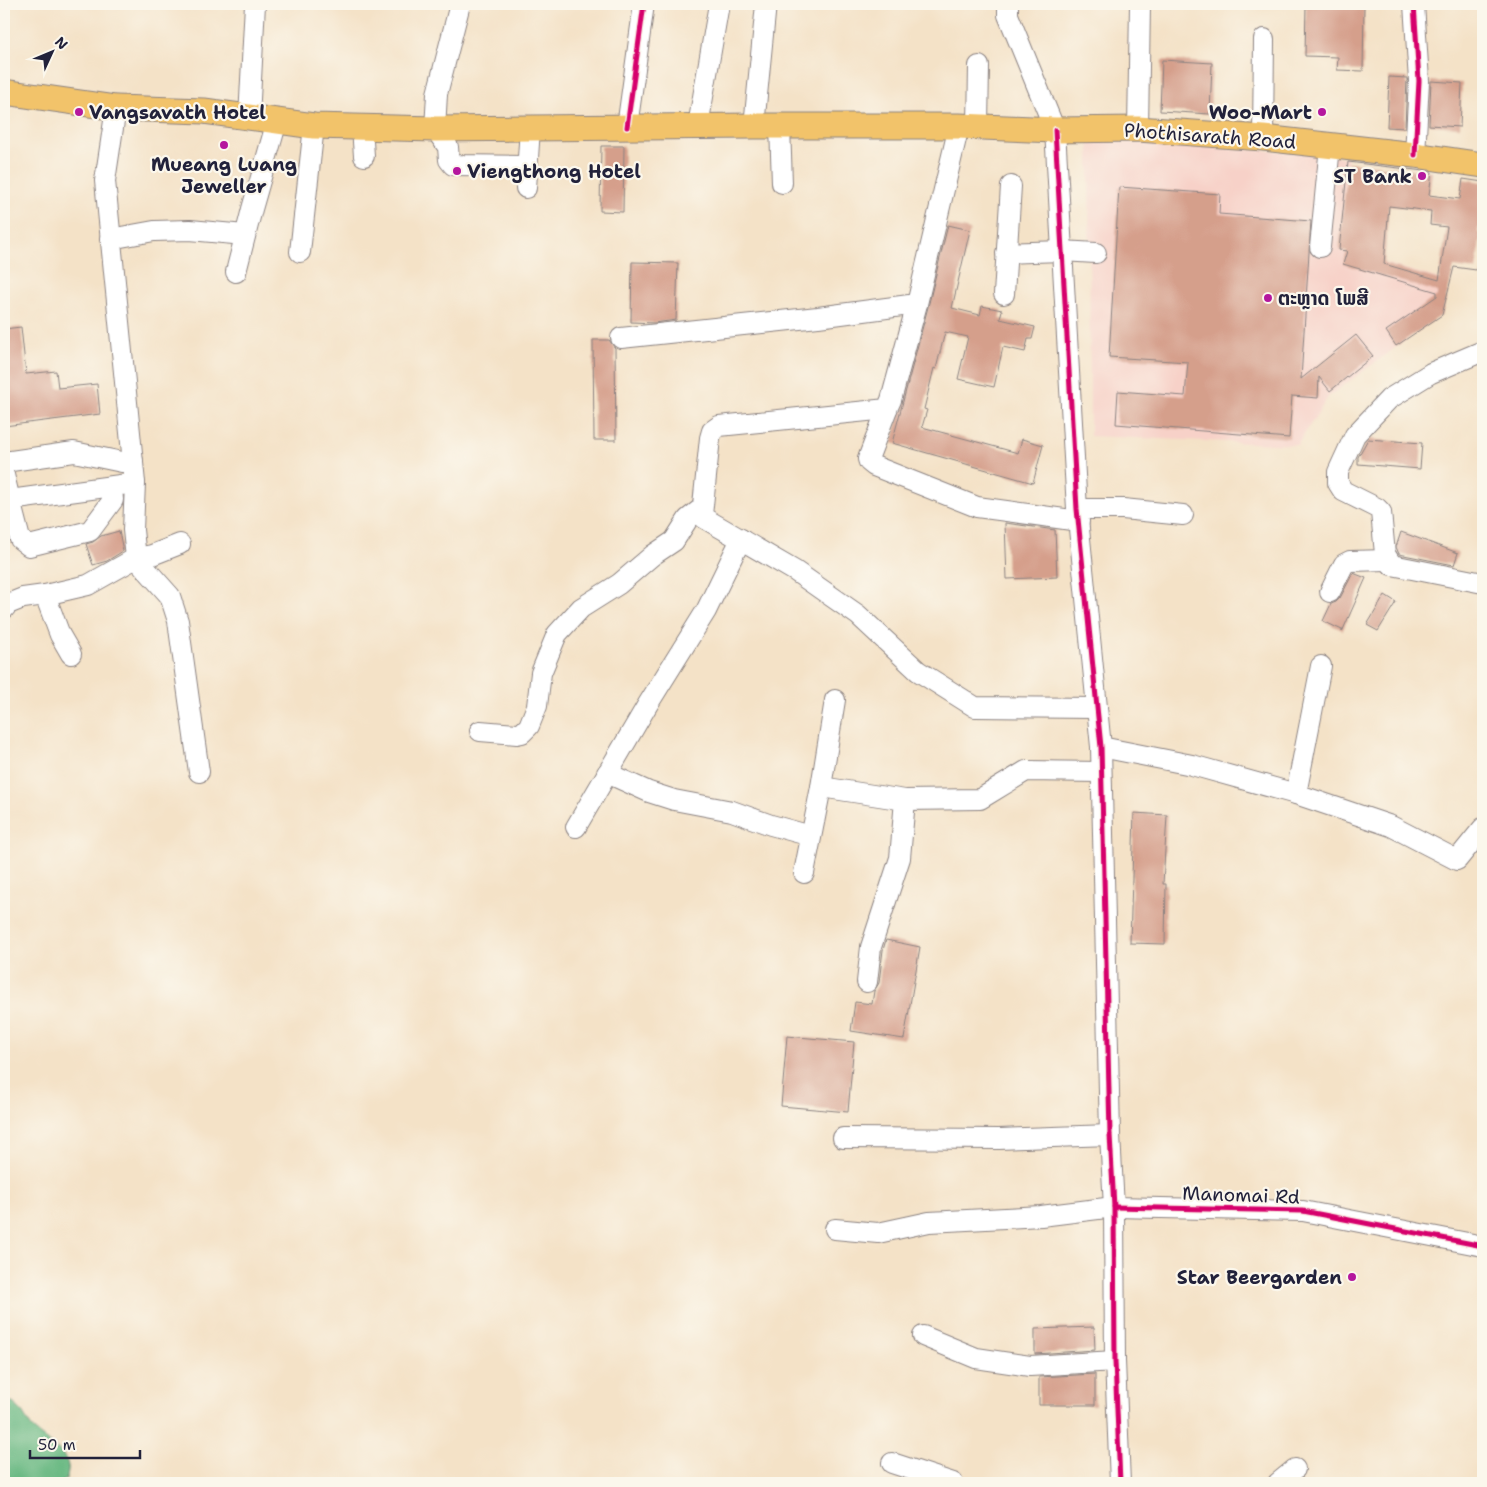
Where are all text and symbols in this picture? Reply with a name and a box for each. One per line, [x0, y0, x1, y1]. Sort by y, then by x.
north arrow [28, 28, 78, 78]
text: N [51, 33, 72, 53]
place label: Vangsavath Hotel [89, 100, 266, 125]
place label: Woo-Mart [1209, 100, 1312, 125]
marker: Vangsavath Hotel [73, 106, 85, 118]
marker: Woo-Mart [1316, 106, 1328, 118]
street label: Phothisarath Road [1123, 118, 1297, 154]
marker: Mueang Luang Jeweller [218, 139, 230, 151]
place label: Mueang Luang Jeweller [151, 152, 297, 199]
place label: Viengthong Hotel [467, 159, 641, 184]
place label: ST Bank [1333, 164, 1412, 189]
marker: Viengthong Hotel [451, 165, 463, 177]
marker: ST Bank [1416, 170, 1428, 182]
place label: ຕະຫຼາດ ໂພສີ [1278, 286, 1369, 311]
marker: ຕະຫຼາດ ໂພສີ [1262, 292, 1274, 304]
street label: Manomai Rd [1182, 1180, 1300, 1210]
place label: Star Beergarden [1177, 1265, 1342, 1290]
marker: Star Beergarden [1346, 1271, 1358, 1283]
scale bar [30, 1427, 140, 1459]
text: 50 m [38, 1435, 76, 1455]

